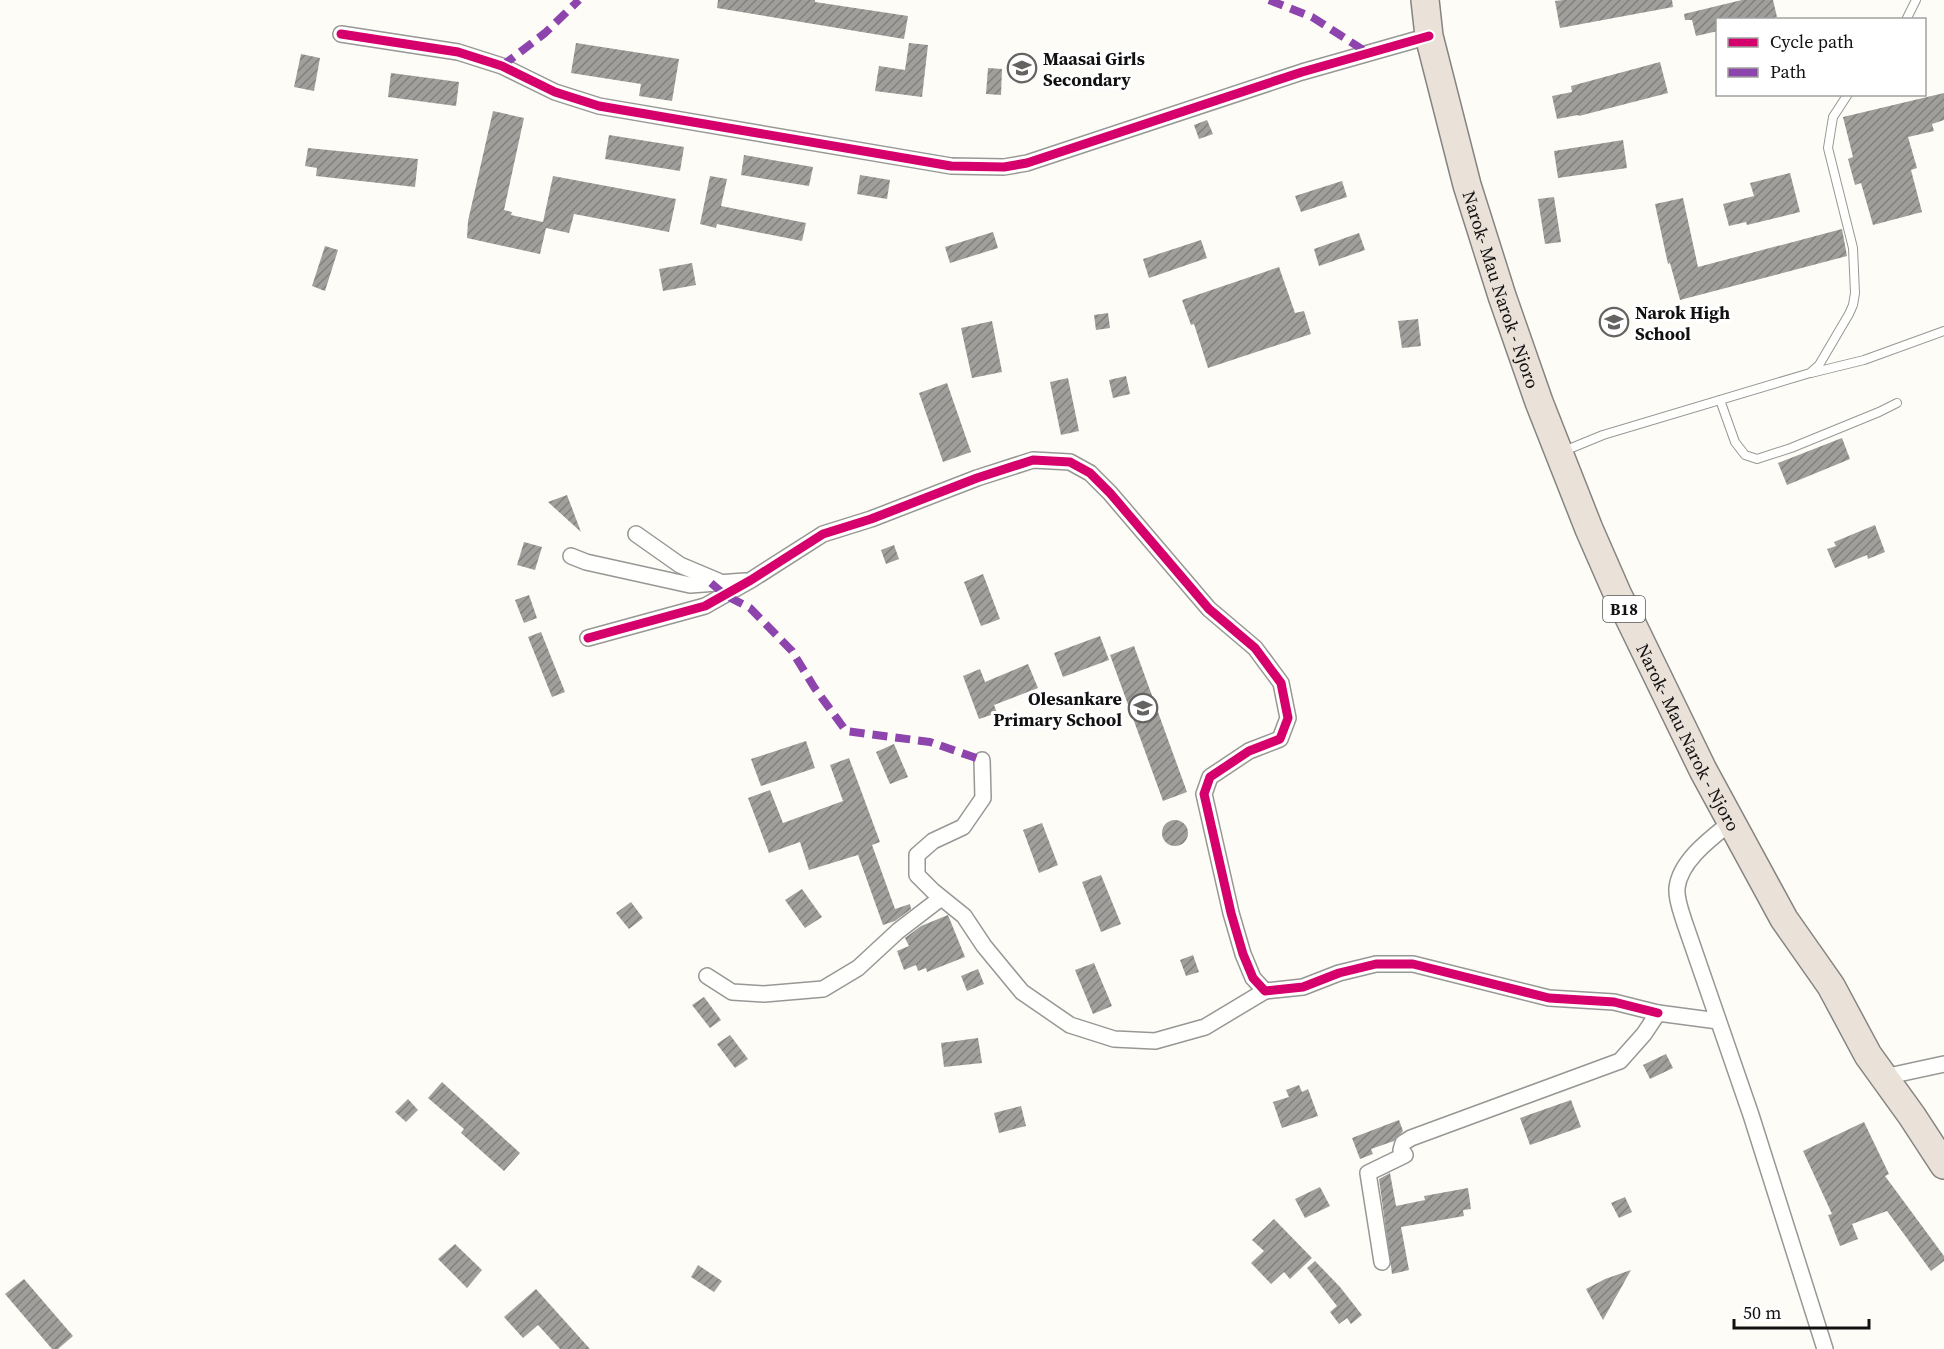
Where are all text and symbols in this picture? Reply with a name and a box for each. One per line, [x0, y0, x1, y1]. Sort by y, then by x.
legend [1716, 18, 1926, 96]
text: Cycle path [1770, 29, 1854, 54]
place label: Maasai Girls Secondary [1043, 46, 1145, 92]
school or university icon: Maasai Girls Secondary [1006, 52, 1038, 84]
text: Path [1770, 59, 1807, 84]
street label: Narok- Mau Narok - Njoro [1457, 188, 1546, 392]
place label: Narok High School [1635, 300, 1730, 346]
school or university icon: Narok High School [1598, 306, 1630, 338]
road number: B18 [1603, 596, 1645, 622]
street label: Narok- Mau Narok - Njoro [1631, 639, 1746, 836]
place label: Olesankare Primary School [993, 686, 1122, 732]
school or university icon: Olesankare Primary School [1127, 692, 1159, 724]
scale bar [1734, 1292, 1869, 1330]
text: 50 m [1743, 1300, 1781, 1325]

